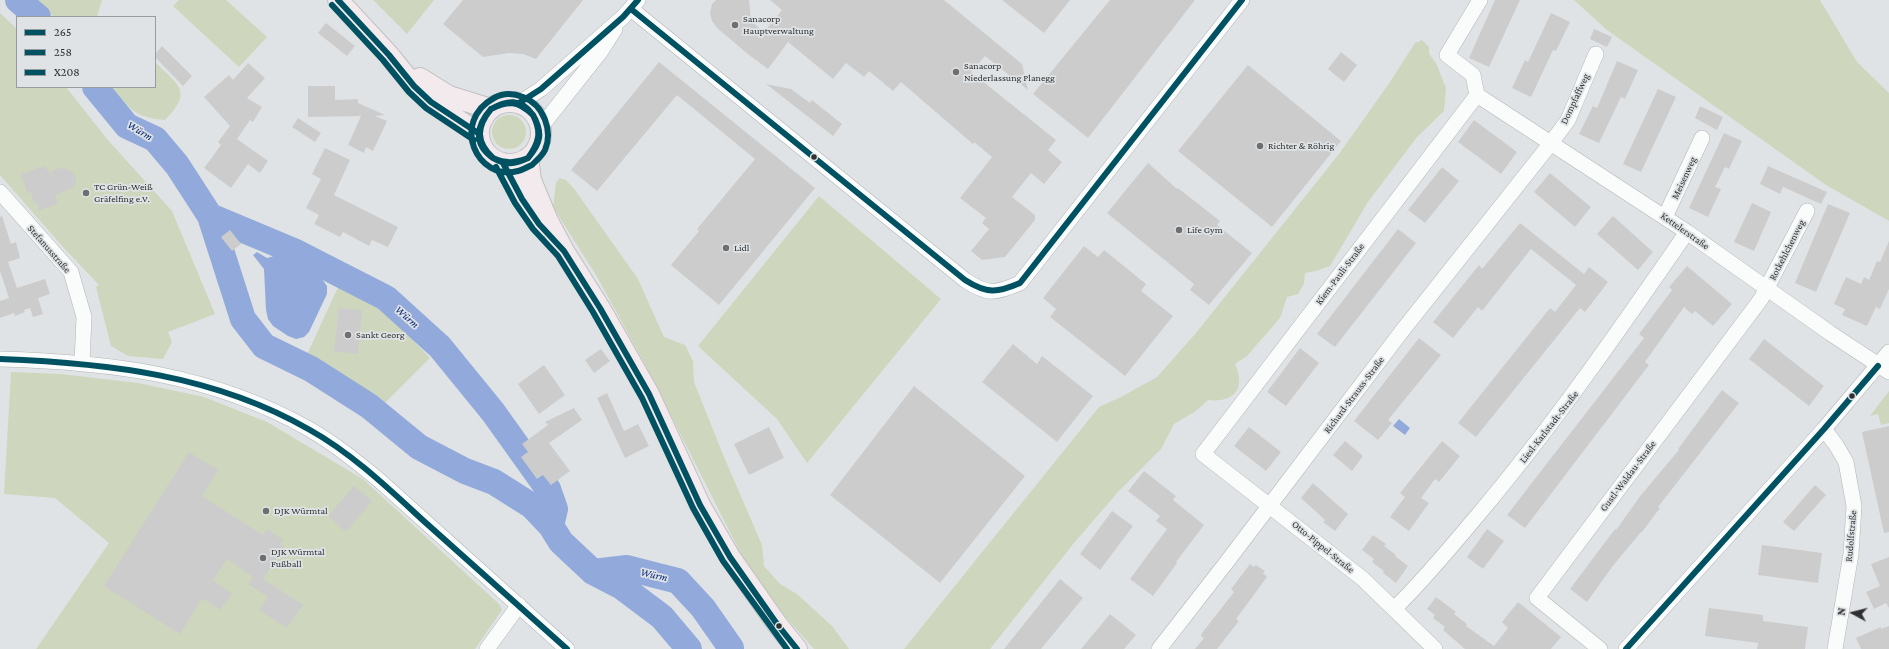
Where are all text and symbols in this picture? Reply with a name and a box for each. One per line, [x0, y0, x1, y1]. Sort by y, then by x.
place label: Sanacorp Hauptverwaltung [743, 13, 814, 36]
legend [16, 16, 156, 88]
marker: Sanacorp Hauptverwaltung [730, 20, 740, 30]
text: 265 [54, 25, 71, 39]
text: 258 [54, 45, 72, 59]
place label: Sanacorp Niederlassung Planegg [964, 60, 1055, 84]
text: X208 [54, 65, 80, 79]
marker: Sanacorp Niederlassung Planegg [951, 67, 961, 77]
street label: Dompfaffweg [1558, 72, 1592, 126]
water label: Würm [125, 118, 155, 144]
place label: Richter & Röhrig [1268, 140, 1334, 152]
marker: Richter & Röhrig [1255, 141, 1265, 151]
unlabelled marker [809, 152, 819, 162]
street label: Meisenweg [1669, 155, 1699, 201]
place label: TC Grün-Weiß Gräfelfing e.V. [94, 181, 152, 204]
marker: TC Grün-Weiß Gräfelfing e.V. [81, 188, 91, 198]
street label: Kettelerstraße [1658, 210, 1712, 252]
street label: Rotkehlchenweg [1767, 218, 1807, 282]
street label: Stefanusstraße [25, 223, 73, 275]
place label: Life Gym [1187, 224, 1223, 236]
marker: Life Gym [1174, 225, 1184, 235]
street label: Kiem-Pauli-Straße [1313, 241, 1367, 307]
place label: Lidl [734, 242, 749, 254]
marker: Lidl [721, 243, 731, 253]
water label: Würm [392, 303, 422, 331]
place label: Sankt Georg [356, 329, 405, 341]
marker: Sankt Georg [343, 330, 353, 340]
street label: Richard-Strauss-Straße [1321, 354, 1387, 436]
street label: Liesl-Karlstadt-Straße [1517, 388, 1581, 466]
unlabelled marker [1847, 391, 1857, 401]
street label: Gustl-Waldau-Straße [1597, 438, 1659, 514]
place label: DJK Würmtal [274, 505, 328, 517]
marker: DJK Würmtal [261, 506, 271, 516]
street label: Rudolfstraße [1843, 510, 1859, 562]
street label: Otto-Pippel-Straße [1289, 518, 1357, 576]
place label: DJK Würmtal Fußball [271, 546, 325, 570]
marker: DJK Würmtal Fußball [258, 553, 268, 563]
water label: Würm [639, 566, 669, 584]
north arrow [1833, 593, 1873, 633]
text: N [1835, 607, 1848, 616]
unlabelled marker [774, 621, 784, 631]

